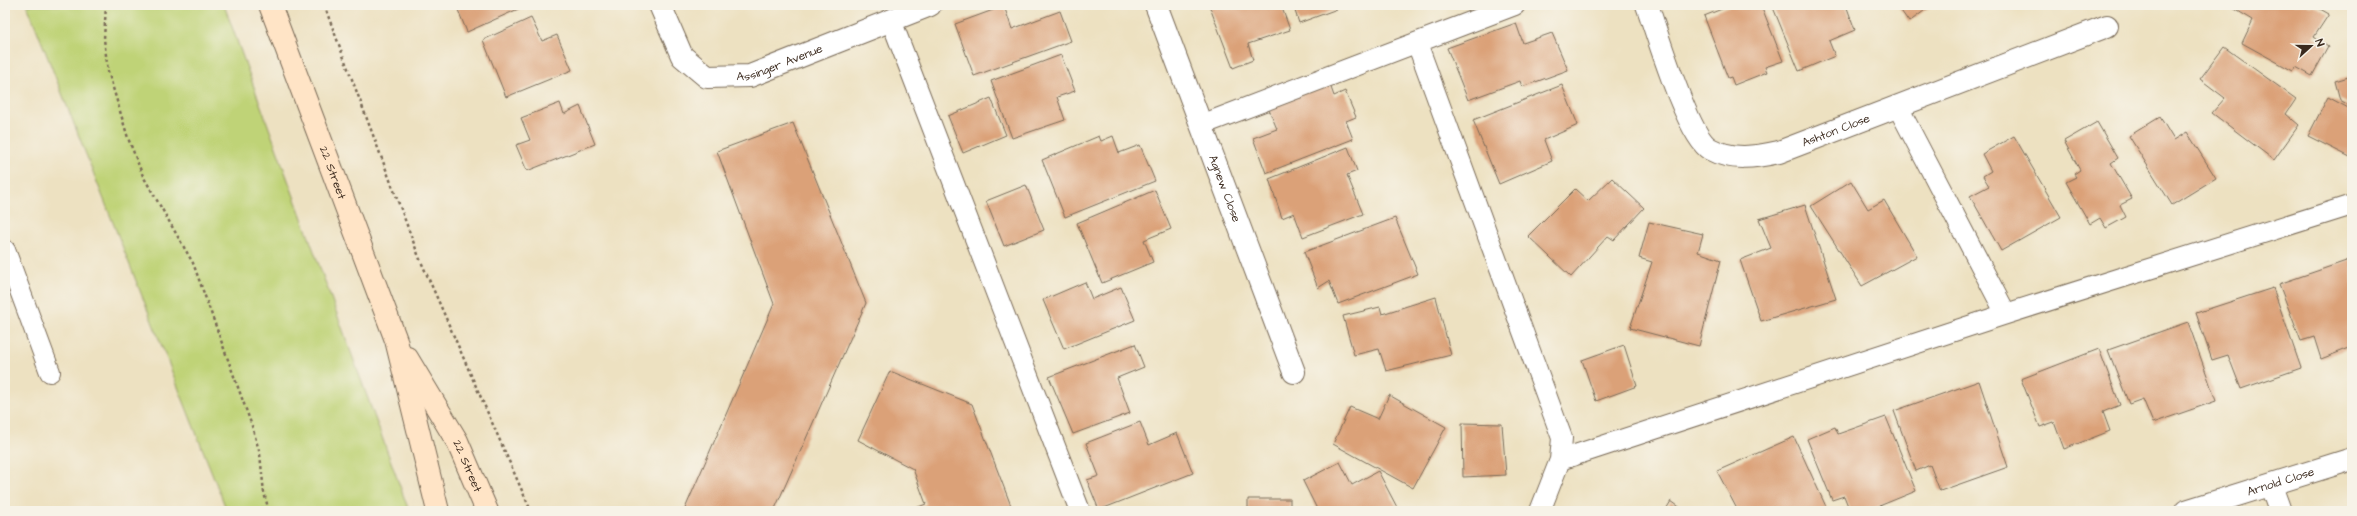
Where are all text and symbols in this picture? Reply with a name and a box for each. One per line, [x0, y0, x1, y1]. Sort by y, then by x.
north arrow [2291, 26, 2331, 66]
text: N [2312, 37, 2328, 49]
street label: Assinger Avenue [736, 40, 826, 85]
street label: Ashton Close [1799, 110, 1873, 151]
street label: 22 Street [315, 144, 350, 202]
street label: Agnew Close [1204, 153, 1245, 225]
street label: 22 Street [448, 437, 486, 495]
street label: Arnold Close [2245, 463, 2317, 500]

